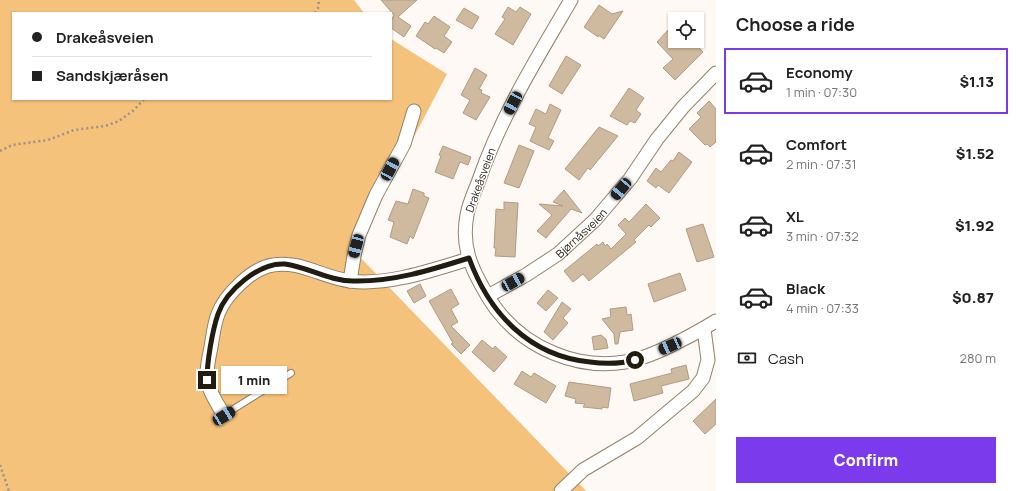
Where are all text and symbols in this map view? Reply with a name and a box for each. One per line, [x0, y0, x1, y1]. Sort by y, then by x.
map controls [668, 12, 704, 48]
button: locate [668, 12, 704, 48]
text: Choose a ride [736, 12, 855, 36]
text: Drakeåsveien [56, 27, 154, 48]
text: Economy [786, 62, 853, 83]
icon: car [738, 63, 774, 99]
text: Sandskjæråsen [56, 65, 168, 86]
text: $1.13 [960, 71, 994, 92]
text: 1 min · 07:30 [786, 83, 857, 101]
car [502, 90, 524, 116]
text: Comfort [786, 134, 847, 155]
icon: car [738, 135, 774, 171]
text: $1.52 [956, 143, 994, 164]
street label: Drakeåsveien [461, 146, 499, 214]
text: 2 min · 07:31 [786, 155, 857, 173]
car [379, 156, 401, 182]
car [609, 176, 633, 202]
street label: Bjørnåsveien [552, 205, 610, 260]
text: XL [786, 206, 804, 227]
icon: car [738, 207, 774, 243]
text: $1.92 [955, 215, 994, 236]
text: 3 min · 07:32 [786, 227, 859, 245]
car [347, 233, 365, 259]
car [500, 271, 526, 293]
text: Black [786, 278, 825, 299]
icon: car [738, 279, 774, 315]
text: $0.87 [952, 287, 994, 308]
text: 4 min · 07:33 [786, 299, 859, 317]
car [657, 336, 683, 356]
icon: cash [736, 347, 758, 369]
text: Cash [768, 348, 804, 369]
text: 280 m [959, 349, 996, 367]
route start [626, 351, 644, 369]
callout: 1 min [221, 366, 287, 394]
route end [198, 371, 216, 389]
text: 1 min [238, 371, 270, 389]
car [211, 405, 237, 427]
button: Confirm [736, 437, 996, 483]

